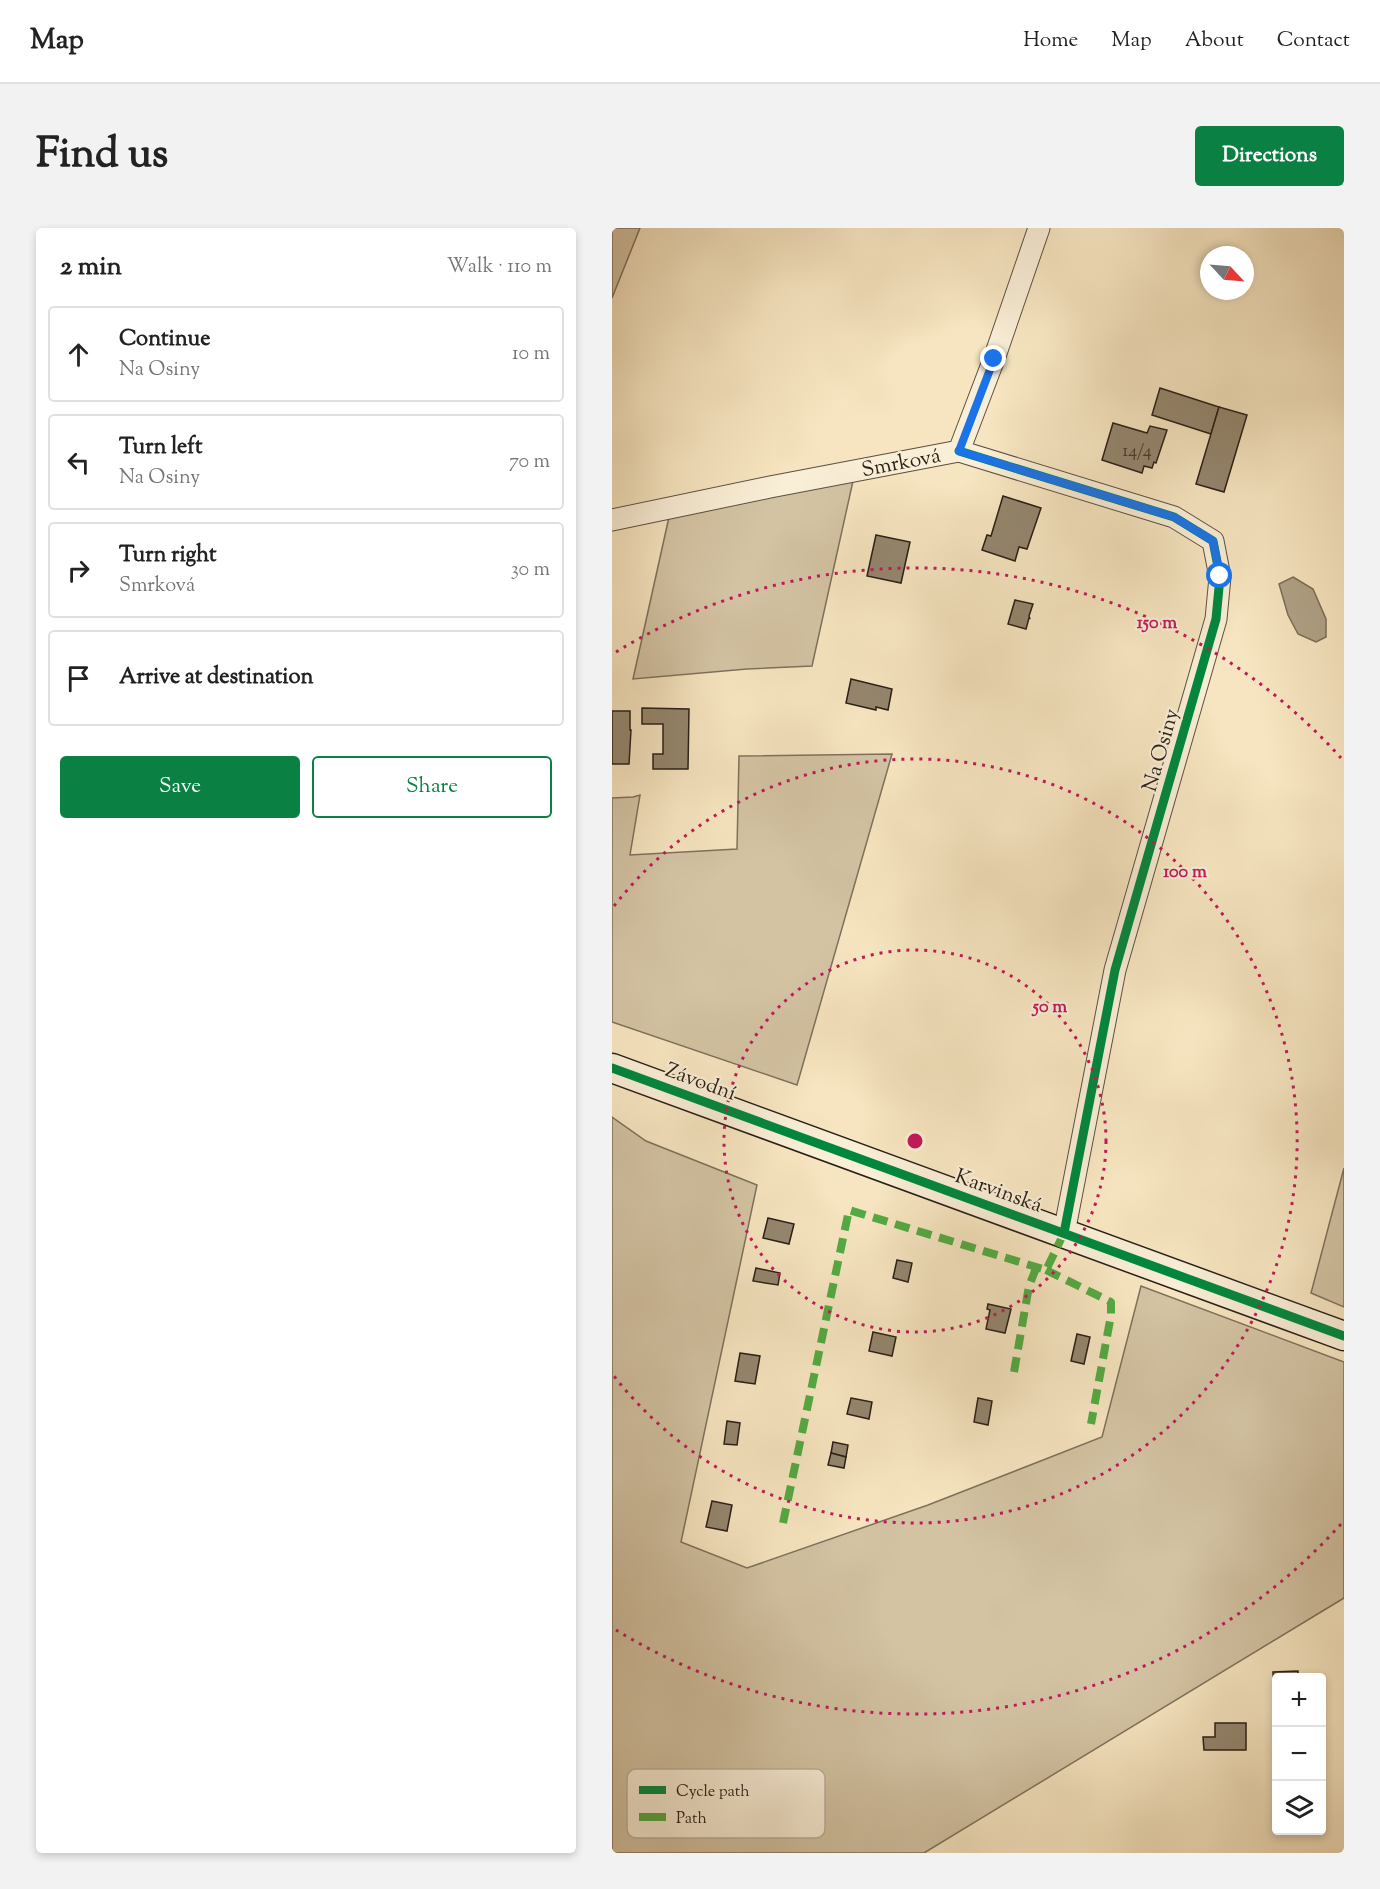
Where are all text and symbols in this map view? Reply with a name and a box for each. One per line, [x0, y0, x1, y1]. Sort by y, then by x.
text: Map [30, 21, 84, 61]
text: Home [1023, 26, 1078, 56]
text: Map [1111, 26, 1152, 56]
text: About [1185, 26, 1244, 56]
text: Contact [1277, 26, 1350, 56]
text: Find us [36, 126, 168, 186]
button: Directions [1195, 126, 1344, 186]
north arrow [1200, 246, 1254, 300]
text: 2 min [60, 249, 122, 286]
text: Walk · 110 m [447, 253, 552, 282]
text: Continue [119, 324, 210, 356]
icon: ahead [62, 338, 95, 371]
text: 10 m [512, 340, 550, 369]
route end [980, 345, 1006, 371]
text: Na Osiny [119, 356, 200, 385]
text: Turn left [119, 432, 202, 464]
house number: 14/4 [1122, 439, 1152, 465]
street label: Smrková [859, 442, 944, 486]
icon: left [62, 446, 95, 479]
text: 70 m [509, 448, 550, 477]
text: Na Osiny [119, 464, 200, 493]
text: Turn right [119, 540, 216, 572]
icon: right [62, 554, 95, 587]
text: 30 m [511, 556, 550, 585]
route start [1206, 562, 1232, 588]
text: Smrková [119, 572, 195, 601]
text: 150 m [1137, 611, 1177, 637]
icon: arrive [62, 662, 95, 695]
text: Arrive at destination [119, 662, 314, 694]
street label: Na Osiny [1136, 705, 1188, 796]
button: Save [60, 756, 300, 818]
button: Share [312, 756, 552, 818]
text: 100 m [1163, 860, 1207, 886]
text: 50 m [1031, 995, 1067, 1021]
street label: Závodní [661, 1056, 740, 1110]
centre of rings [905, 1131, 925, 1151]
street label: Karvinská [950, 1162, 1047, 1222]
map controls [1272, 1673, 1326, 1835]
button: + [1272, 1673, 1326, 1727]
button: − [1272, 1727, 1326, 1781]
legend [627, 1769, 825, 1838]
text: Cycle path [676, 1781, 750, 1804]
button: layers [1272, 1781, 1326, 1835]
text: Path [676, 1808, 707, 1831]

